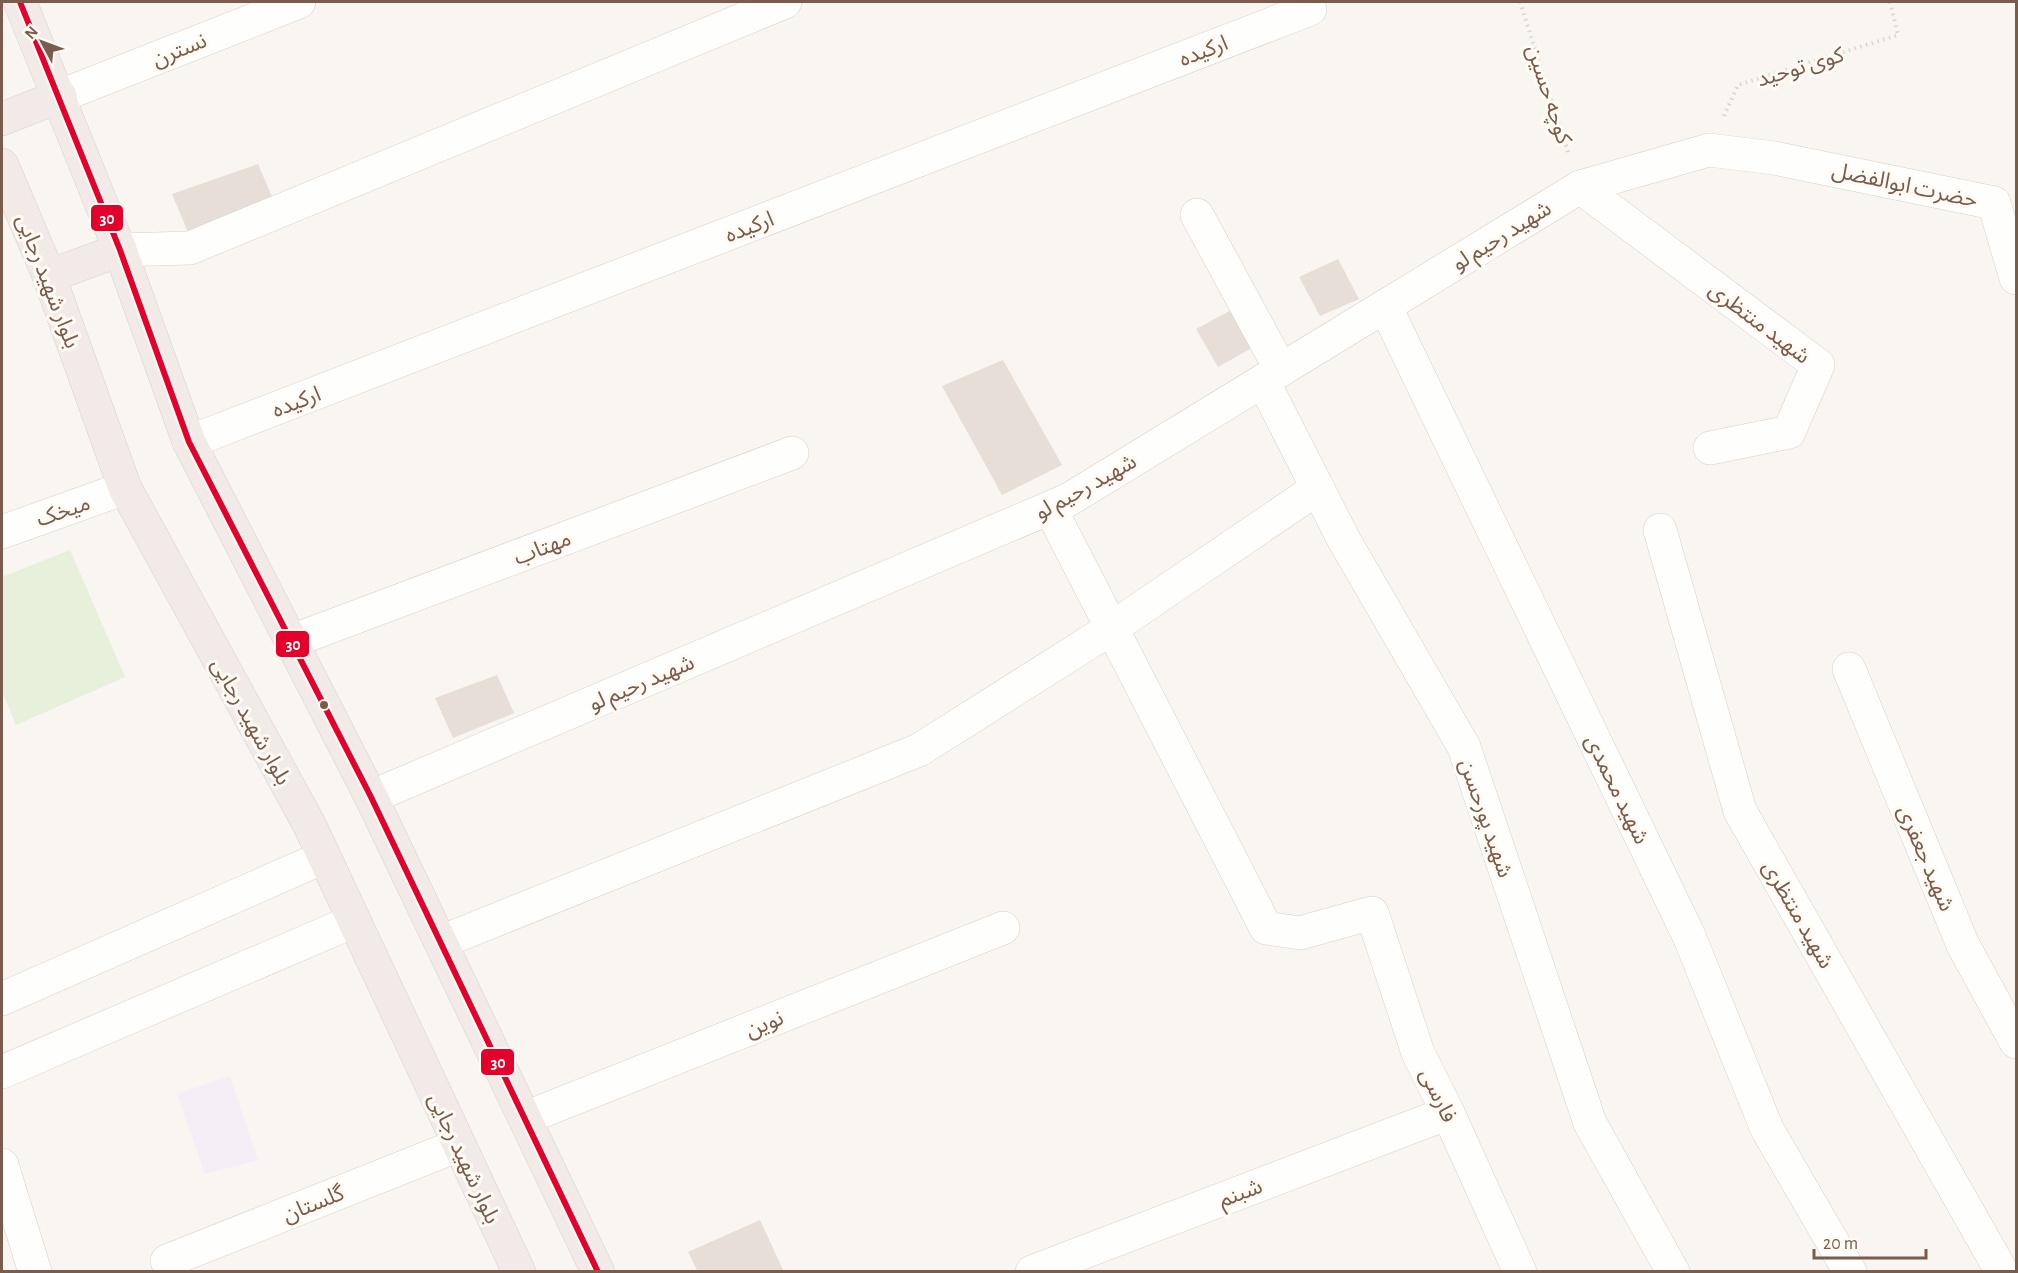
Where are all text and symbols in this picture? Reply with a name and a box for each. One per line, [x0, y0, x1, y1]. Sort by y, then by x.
north arrow [12, 12, 72, 72]
text: N [22, 23, 41, 42]
street label: نسترن [149, 29, 210, 72]
street label: ارکیده [1176, 32, 1232, 72]
street label: کوچه حسین [1520, 42, 1576, 148]
street label: کوی توحید [1754, 43, 1848, 92]
street label: حضرت ابوالفضل [1830, 159, 1980, 212]
street label: شهید رحیم لو [1448, 197, 1558, 279]
line badge: 30 [90, 204, 124, 232]
street label: ارکیده [722, 208, 778, 248]
text: 30 [99, 211, 115, 227]
street label: بلوار شهید رجایی [11, 212, 84, 352]
street label: شهید منتظری [1704, 278, 1814, 369]
street label: ارکیده [269, 383, 325, 423]
street label: شهید رحیم لو [1031, 450, 1142, 528]
street label: میخک [34, 492, 93, 530]
street label: مهتاب [511, 527, 574, 570]
line badge: 30 [275, 630, 310, 658]
text: 30 [285, 637, 301, 653]
street label: شهید رحیم لو [585, 651, 699, 720]
street label: بلوار شهید رجایی [206, 654, 295, 789]
unlabelled marker [318, 699, 330, 711]
street label: شهید محمدی [1580, 731, 1653, 848]
street label: شهید پورحسن [1452, 756, 1517, 881]
street label: شهید جعفری [1893, 802, 1958, 915]
street label: شهید منتظری [1758, 857, 1838, 973]
street label: نوین [742, 1006, 787, 1042]
line badge: 30 [480, 1048, 515, 1076]
text: 30 [490, 1055, 506, 1071]
street label: فارسی [1414, 1065, 1461, 1127]
street label: بلوار شهید رجایی [422, 1090, 504, 1228]
street label: شبنم [1216, 1175, 1267, 1216]
street label: گلستان [279, 1180, 348, 1227]
scale bar [1814, 1222, 1926, 1260]
text: 20 m [1823, 1235, 1858, 1253]

